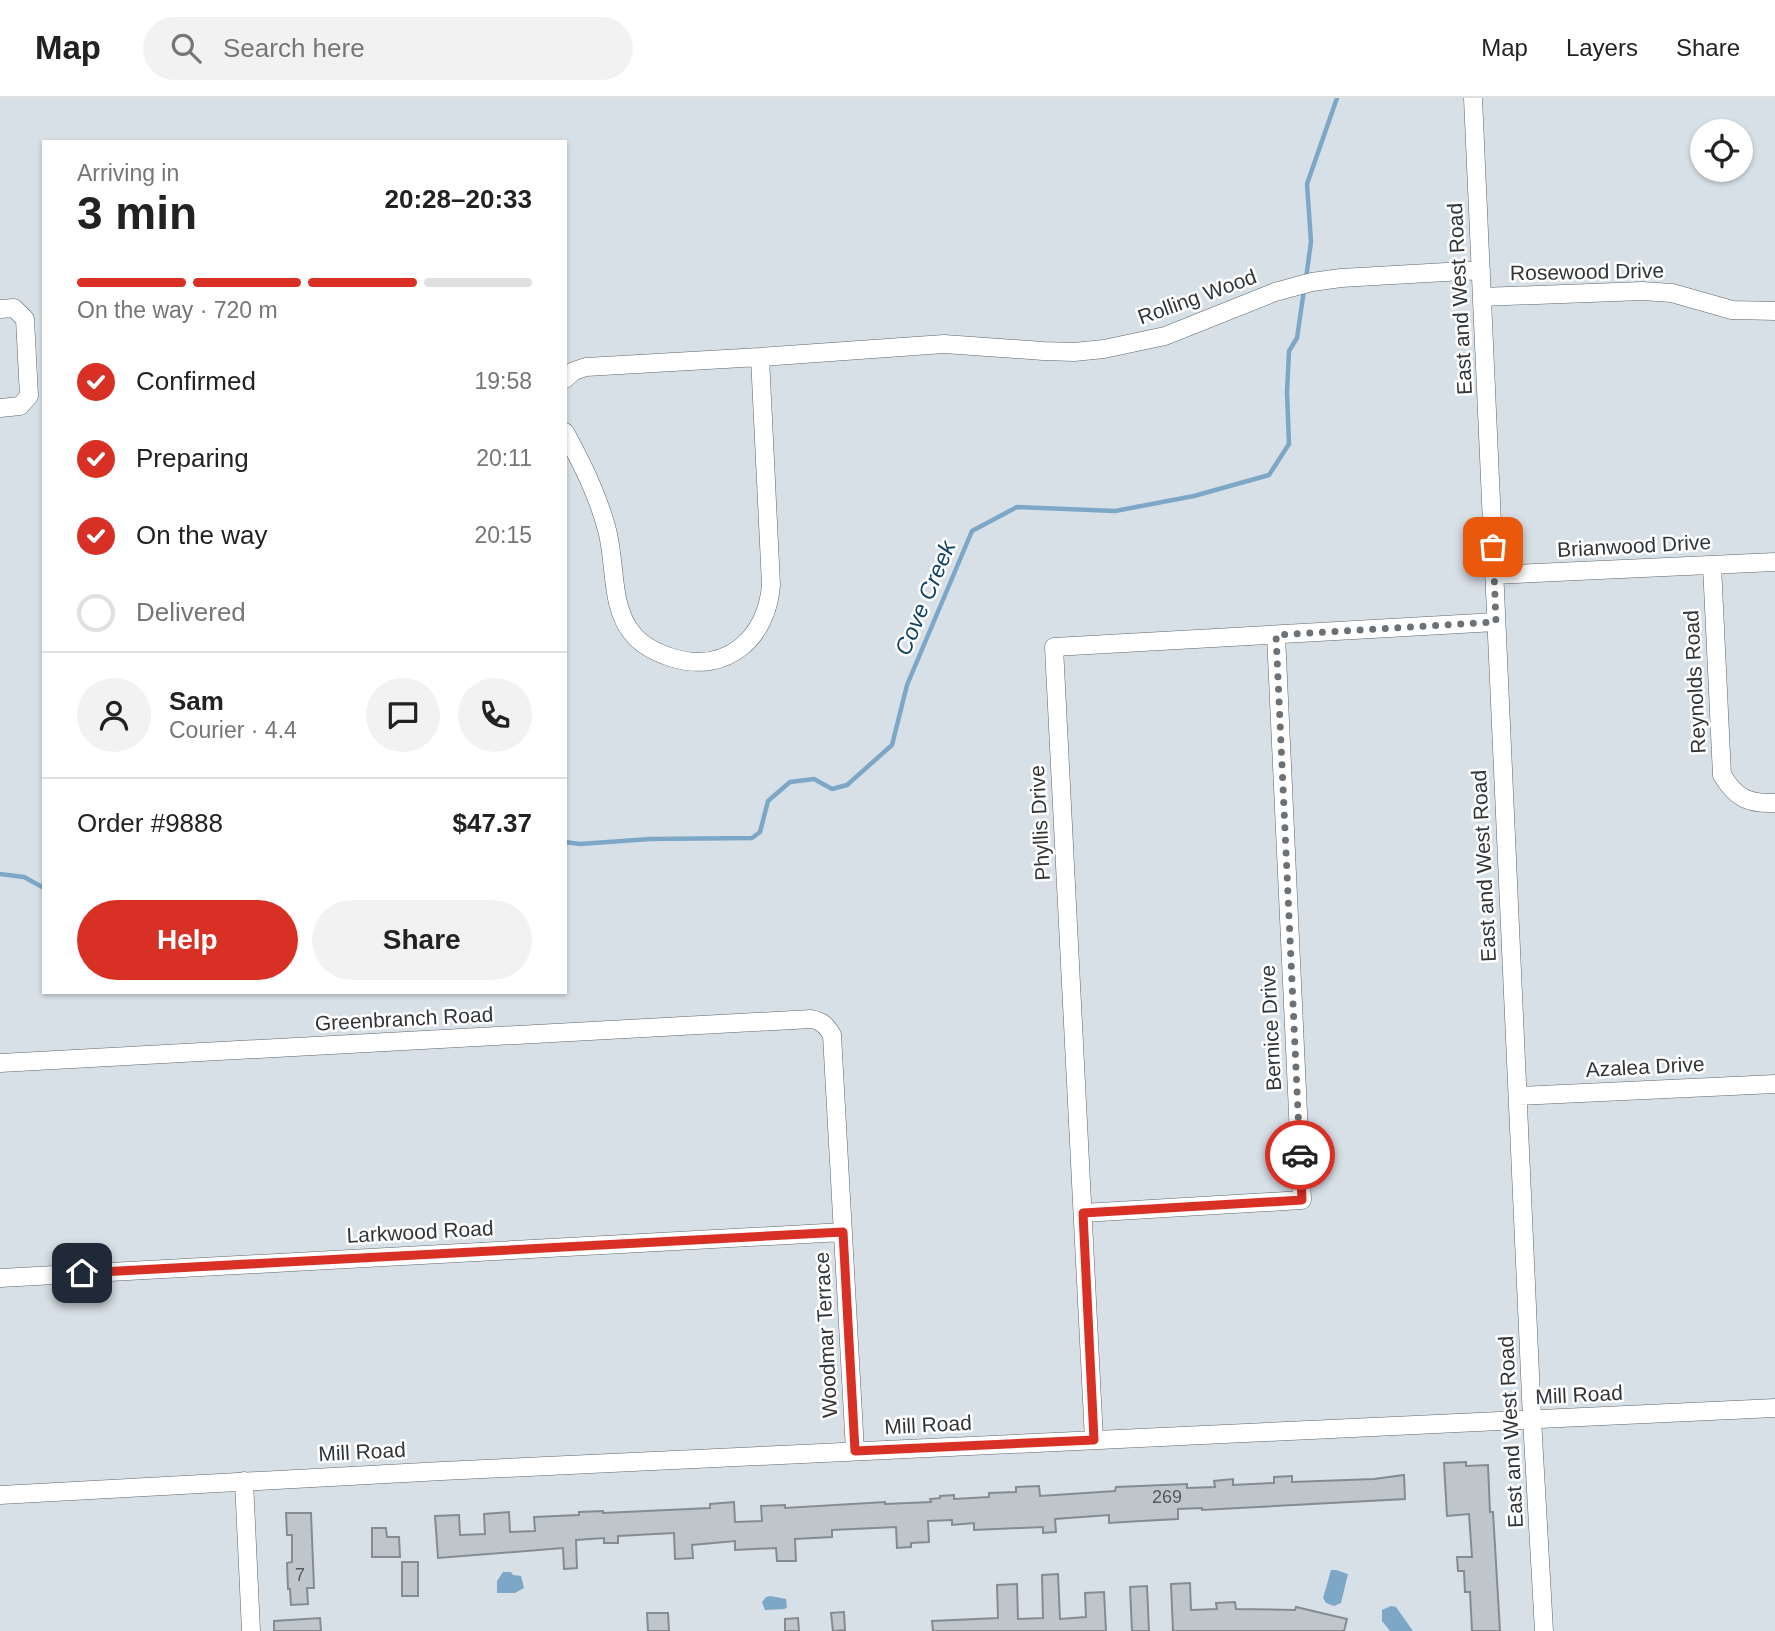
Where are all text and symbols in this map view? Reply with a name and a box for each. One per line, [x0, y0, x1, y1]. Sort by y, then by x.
search box [143, 17, 633, 80]
text: Map [35, 29, 101, 66]
icon: search [167, 29, 205, 67]
text: Search here [223, 33, 365, 63]
text: Map [1481, 34, 1528, 61]
text: Layers [1566, 34, 1638, 61]
text: Share [1676, 34, 1740, 61]
map controls [1690, 119, 1753, 182]
button: locate [1690, 119, 1753, 182]
text: Arriving in [77, 160, 179, 186]
text: 20:28–20:33 [385, 184, 532, 214]
text: 3 min [77, 187, 197, 239]
street label: East and West Road [1443, 202, 1476, 396]
street label: Rosewood Drive [1510, 259, 1664, 284]
street label: Rolling Wood [1134, 264, 1259, 329]
text: On the way · 720 m [77, 297, 278, 323]
icon: check [77, 363, 115, 401]
text: Confirmed [136, 366, 256, 396]
text: 19:58 [474, 368, 532, 394]
icon: check [77, 440, 115, 478]
text: Preparing [136, 443, 249, 473]
text: 20:11 [476, 445, 532, 471]
icon: check [77, 517, 115, 555]
pin [1463, 517, 1523, 577]
text: On the way [136, 520, 268, 550]
text: 20:15 [474, 522, 532, 548]
icon: bag [1474, 528, 1512, 566]
street label: Brianwood Drive [1556, 530, 1712, 561]
water label: Cove Creek [889, 536, 961, 659]
text: Delivered [136, 597, 246, 627]
street label: Reynolds Road [1679, 610, 1710, 754]
button: person [77, 678, 151, 752]
button: chat [366, 678, 440, 752]
button: phone [458, 678, 532, 752]
text: Sam [169, 686, 224, 716]
text: Courier · 4.4 [169, 717, 297, 743]
street label: Phyllis Drive [1025, 765, 1054, 881]
street label: East and West Road [1467, 769, 1500, 963]
text: Order #9888 [77, 808, 223, 838]
text: $47.37 [452, 808, 532, 838]
button: Help [77, 900, 298, 980]
button: Share [312, 900, 532, 980]
street label: Bernice Drive [1256, 964, 1285, 1092]
street label: Greenbranch Road [314, 1002, 494, 1035]
street label: Azalea Drive [1585, 1052, 1705, 1081]
courier [1265, 1120, 1335, 1190]
icon: car [1281, 1136, 1319, 1174]
street label: Larkwood Road [346, 1216, 494, 1247]
pin [52, 1243, 112, 1303]
street label: Woodmar Terrace [810, 1251, 841, 1419]
icon: home [63, 1254, 101, 1292]
street label: East and West Road [1494, 1335, 1527, 1529]
street label: Mill Road [1535, 1381, 1623, 1408]
street label: Mill Road [884, 1411, 972, 1438]
street label: Mill Road [318, 1438, 406, 1465]
house number: 269 [1152, 1487, 1182, 1507]
house number: 7 [295, 1565, 305, 1585]

